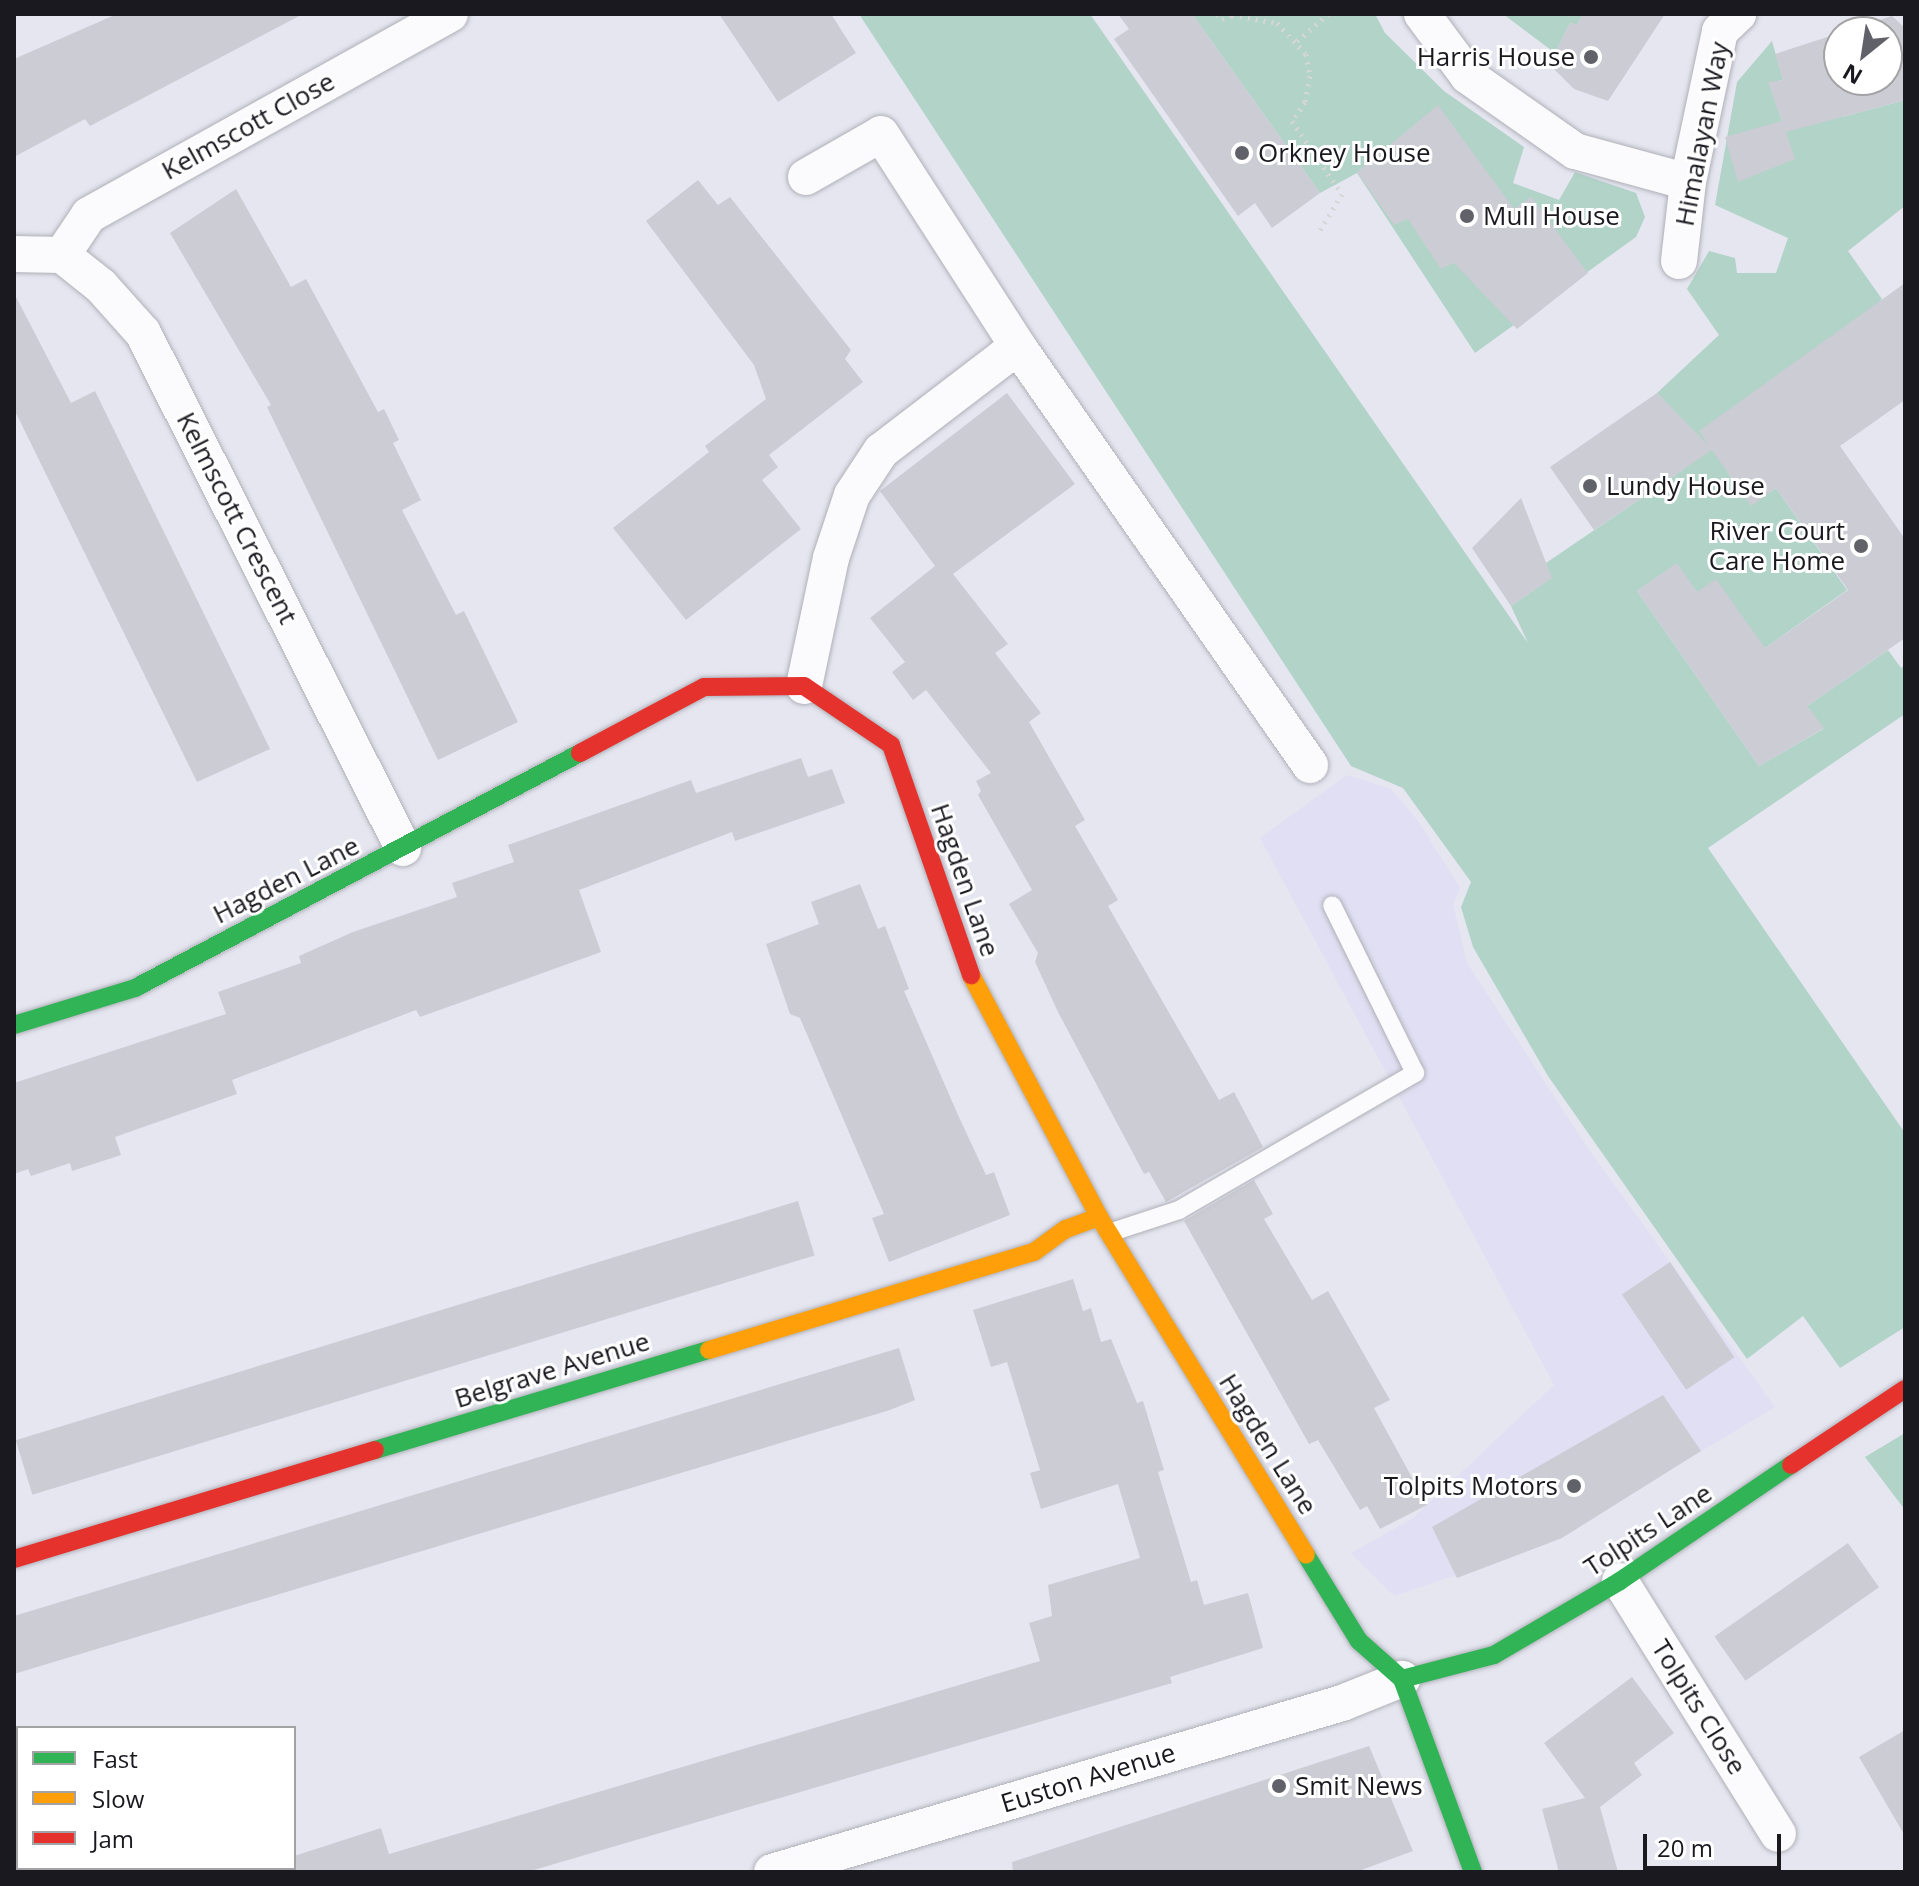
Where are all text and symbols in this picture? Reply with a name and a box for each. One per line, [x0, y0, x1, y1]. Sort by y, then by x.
north arrow [1823, 16, 1903, 96]
street label: Himalayan Way [1669, 39, 1735, 229]
place label: Harris House [1417, 41, 1575, 73]
marker: Harris House [1582, 48, 1600, 66]
text: N [1837, 58, 1867, 93]
street label: Kelmscott Close [156, 66, 340, 186]
place label: Orkney House [1258, 137, 1431, 169]
marker: Orkney House [1233, 144, 1251, 162]
place label: Mull House [1483, 200, 1620, 232]
marker: Mull House [1458, 207, 1476, 225]
street label: Kelmscott Crescent [170, 407, 304, 629]
place label: Lundy House [1606, 470, 1765, 502]
marker: Lundy House [1581, 477, 1599, 495]
place label: River Court Care Home [1709, 515, 1845, 576]
marker: River Court Care Home [1852, 537, 1870, 555]
street label: Hagden Lane [924, 800, 1006, 960]
street label: Hagden Lane [208, 830, 364, 930]
street label: Belgrave Avenue [451, 1326, 653, 1414]
street label: Hagden Lane [1213, 1368, 1323, 1520]
place label: Tolpits Motors [1384, 1470, 1558, 1502]
marker: Tolpits Motors [1565, 1477, 1583, 1495]
street label: Tolpits Lane [1578, 1477, 1718, 1583]
street label: Tolpits Close [1645, 1634, 1753, 1780]
legend [16, 1726, 296, 1870]
street label: Euston Avenue [997, 1737, 1179, 1819]
text: Fast [92, 1742, 138, 1775]
place label: Smit News [1295, 1770, 1423, 1802]
marker: Smit News [1270, 1777, 1288, 1795]
text: Slow [92, 1782, 144, 1815]
scale bar [1647, 1818, 1785, 1868]
text: Jam [92, 1822, 134, 1855]
text: 20 m [1657, 1831, 1713, 1864]

